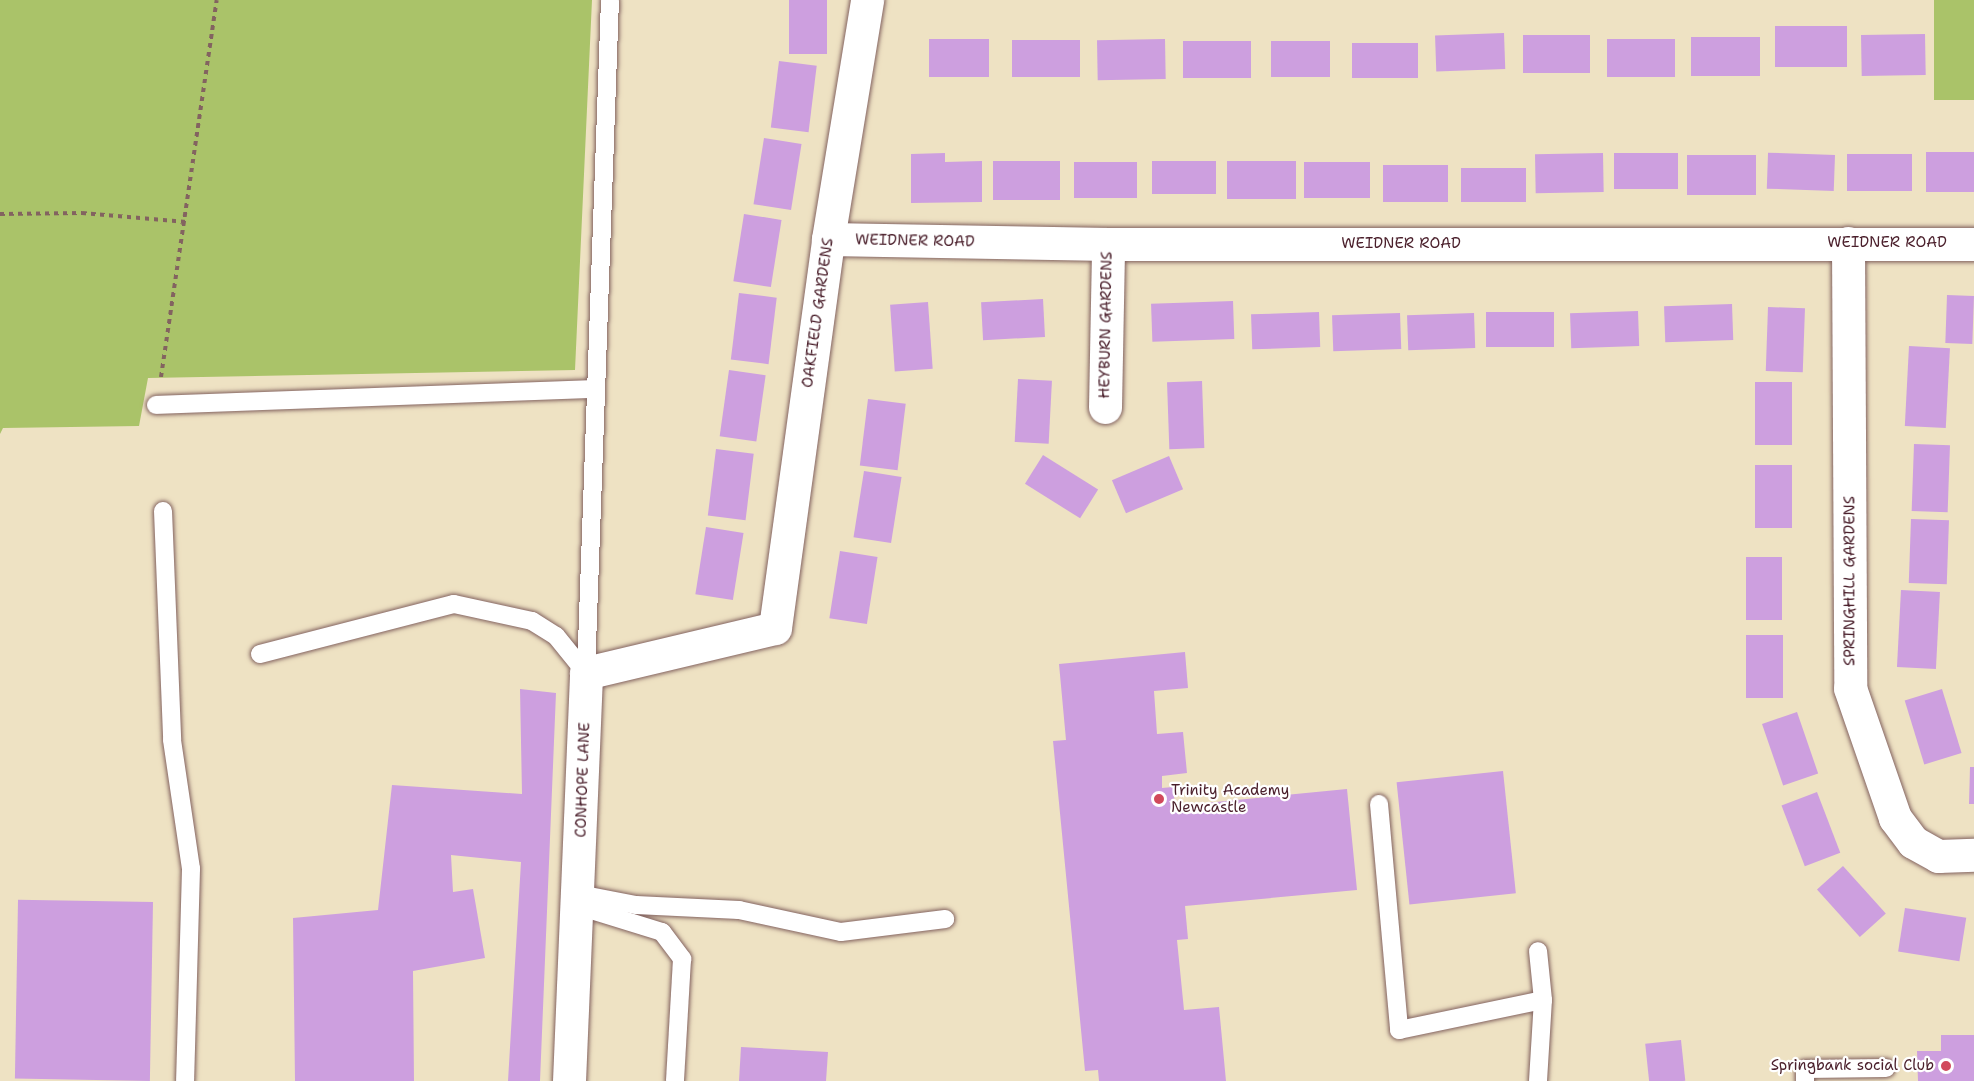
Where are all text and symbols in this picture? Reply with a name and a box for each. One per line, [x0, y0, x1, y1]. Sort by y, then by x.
street label: WEIDNER ROAD [855, 231, 975, 251]
street label: WEIDNER ROAD [1827, 234, 1947, 252]
street label: WEIDNER ROAD [1341, 235, 1461, 253]
street label: OAKFIELD GARDENS [799, 237, 837, 389]
street label: HEYBURN GARDENS [1096, 251, 1116, 399]
street label: SPRINGHILL GARDENS [1841, 496, 1859, 666]
street label: CONHOPE LANE [572, 722, 594, 838]
place label: Trinity Academy Newcastle [1171, 781, 1289, 816]
marker: Trinity Academy Newcastle [1152, 792, 1166, 806]
place label: Springbank social Club [1771, 1057, 1934, 1075]
marker: Springbank social Club [1939, 1059, 1953, 1073]

